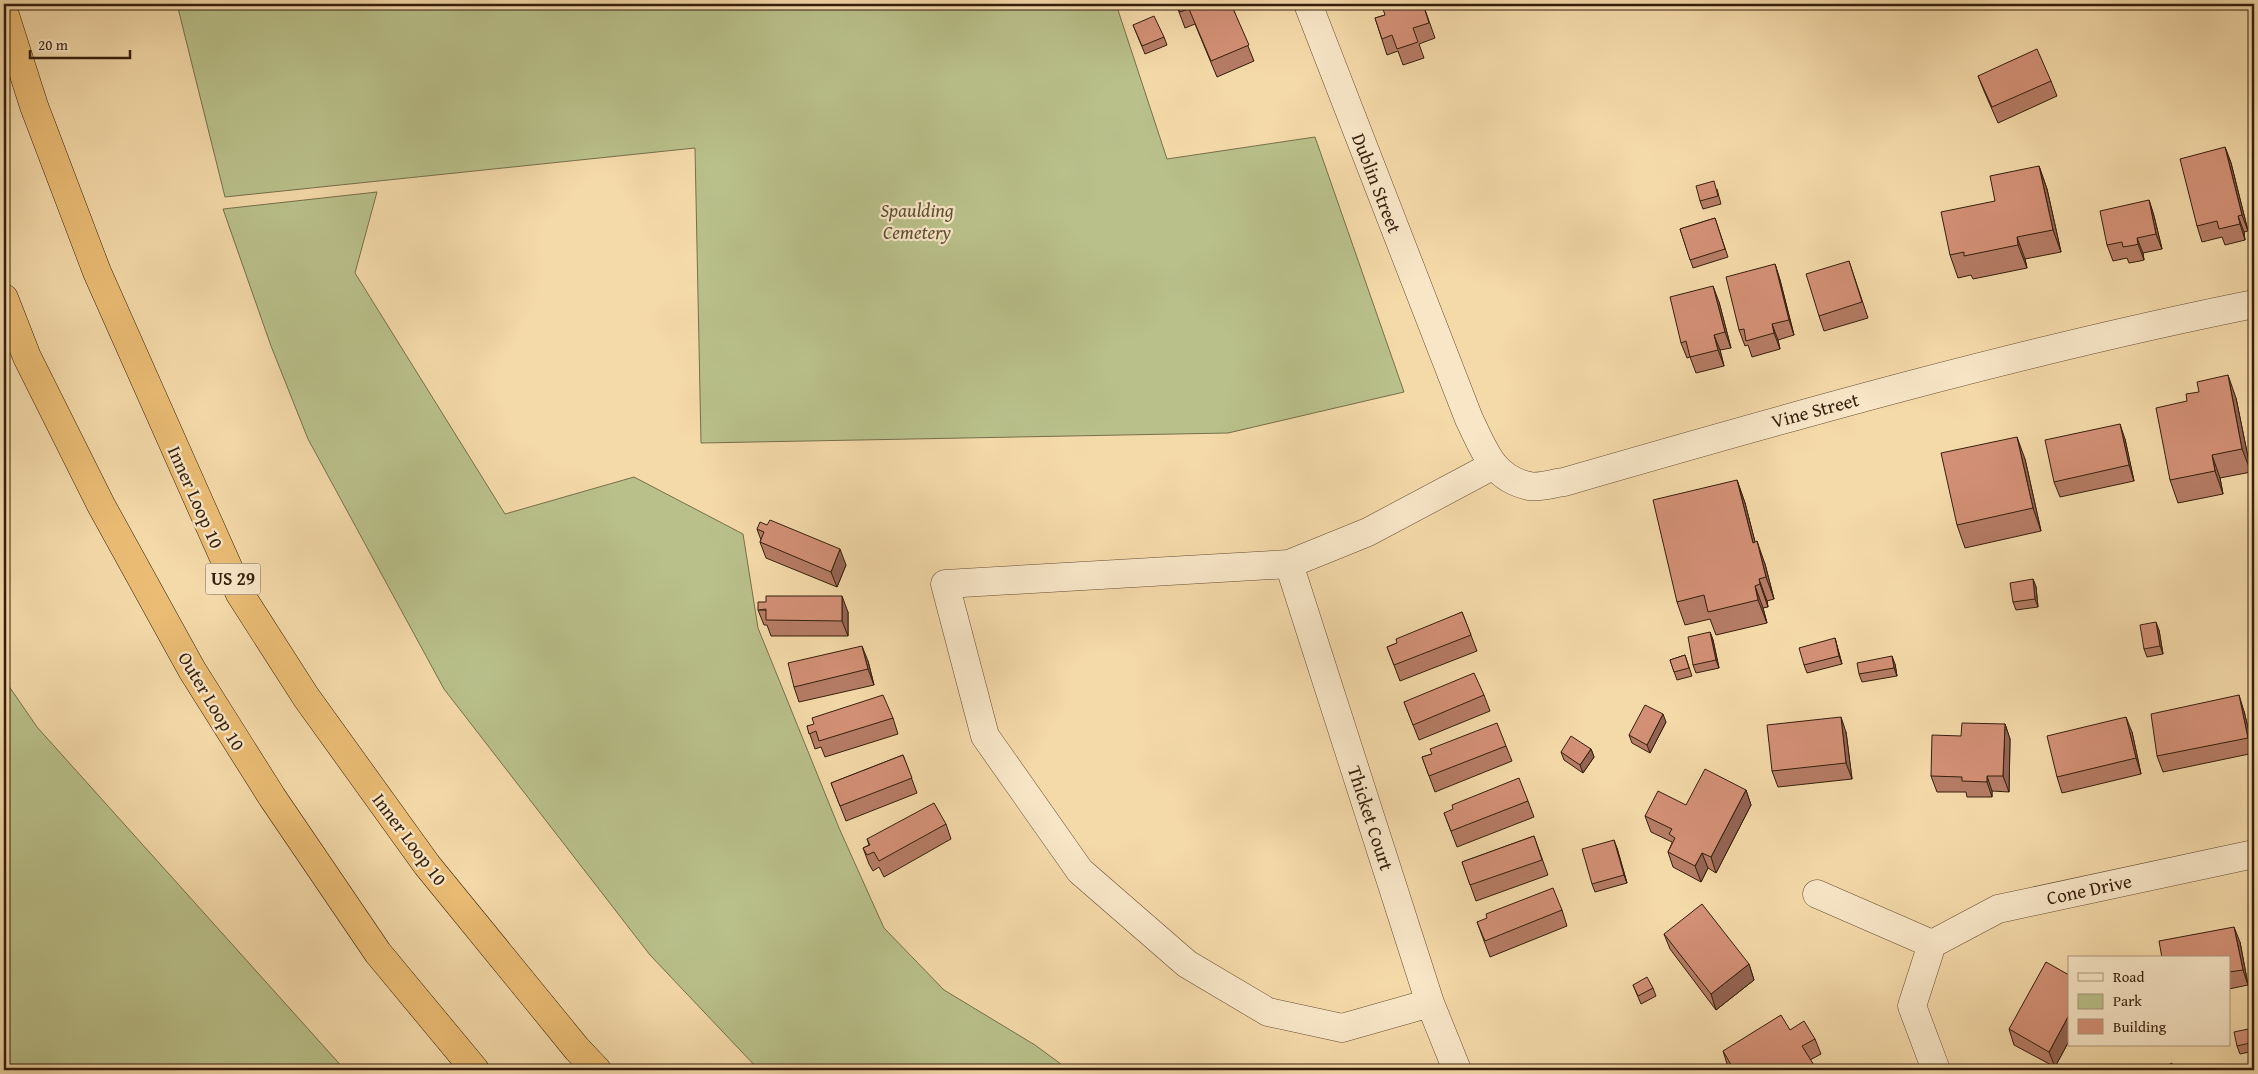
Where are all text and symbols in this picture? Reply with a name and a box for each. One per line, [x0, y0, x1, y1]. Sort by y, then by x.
scale bar [30, 28, 130, 60]
text: 20 m [38, 34, 69, 55]
street label: Dublin Street [1345, 129, 1409, 237]
park label: Spaulding Cemetery [880, 196, 954, 246]
street label: Vine Street [1768, 385, 1862, 435]
street label: Inner Loop 10 [161, 441, 231, 553]
road number: US 29 [206, 564, 260, 594]
street label: Outer Loop 10 [171, 646, 253, 756]
street label: Thicket Court [1341, 762, 1401, 874]
street label: Inner Loop 10 [366, 787, 454, 891]
street label: Cone Drive [2044, 866, 2134, 912]
legend [2068, 956, 2230, 1046]
text: Road [2113, 966, 2144, 987]
text: Park [2113, 990, 2142, 1011]
text: Building [2113, 1016, 2167, 1037]

